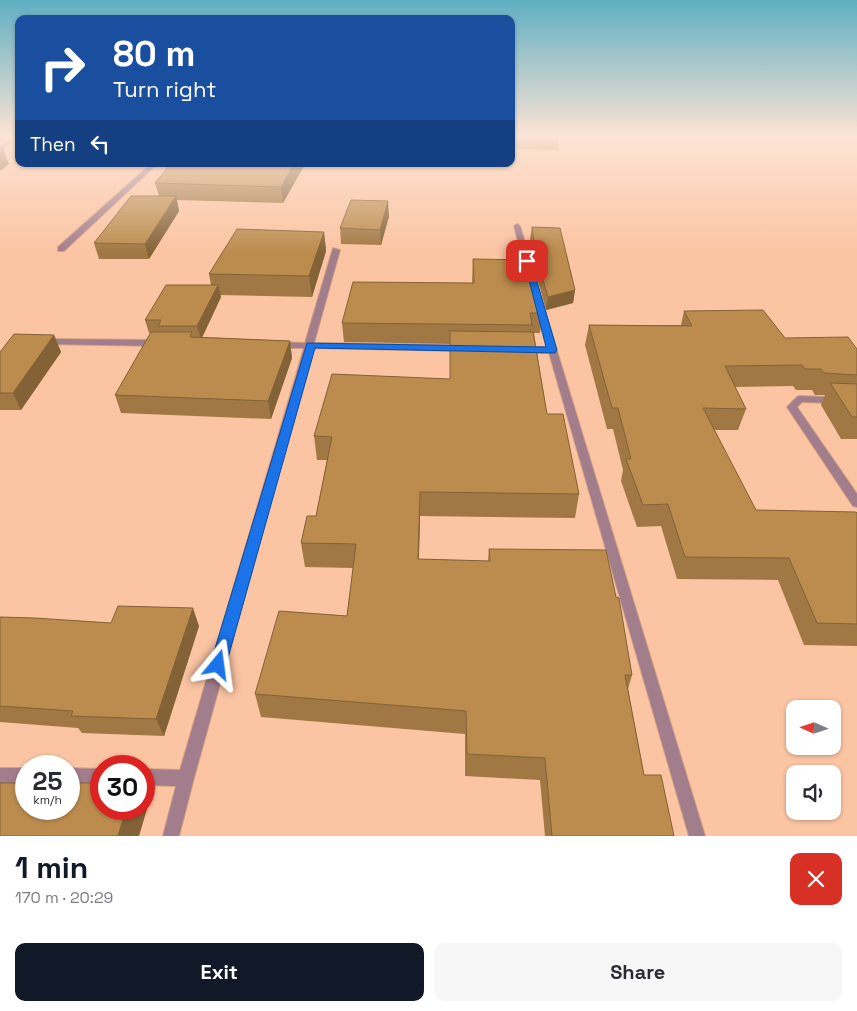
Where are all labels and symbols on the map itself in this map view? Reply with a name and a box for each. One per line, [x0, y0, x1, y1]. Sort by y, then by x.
pin [506, 240, 548, 282]
position arrow [191, 638, 243, 690]
north arrow [786, 700, 841, 755]
speed limit sign: 30 [90, 755, 155, 820]

